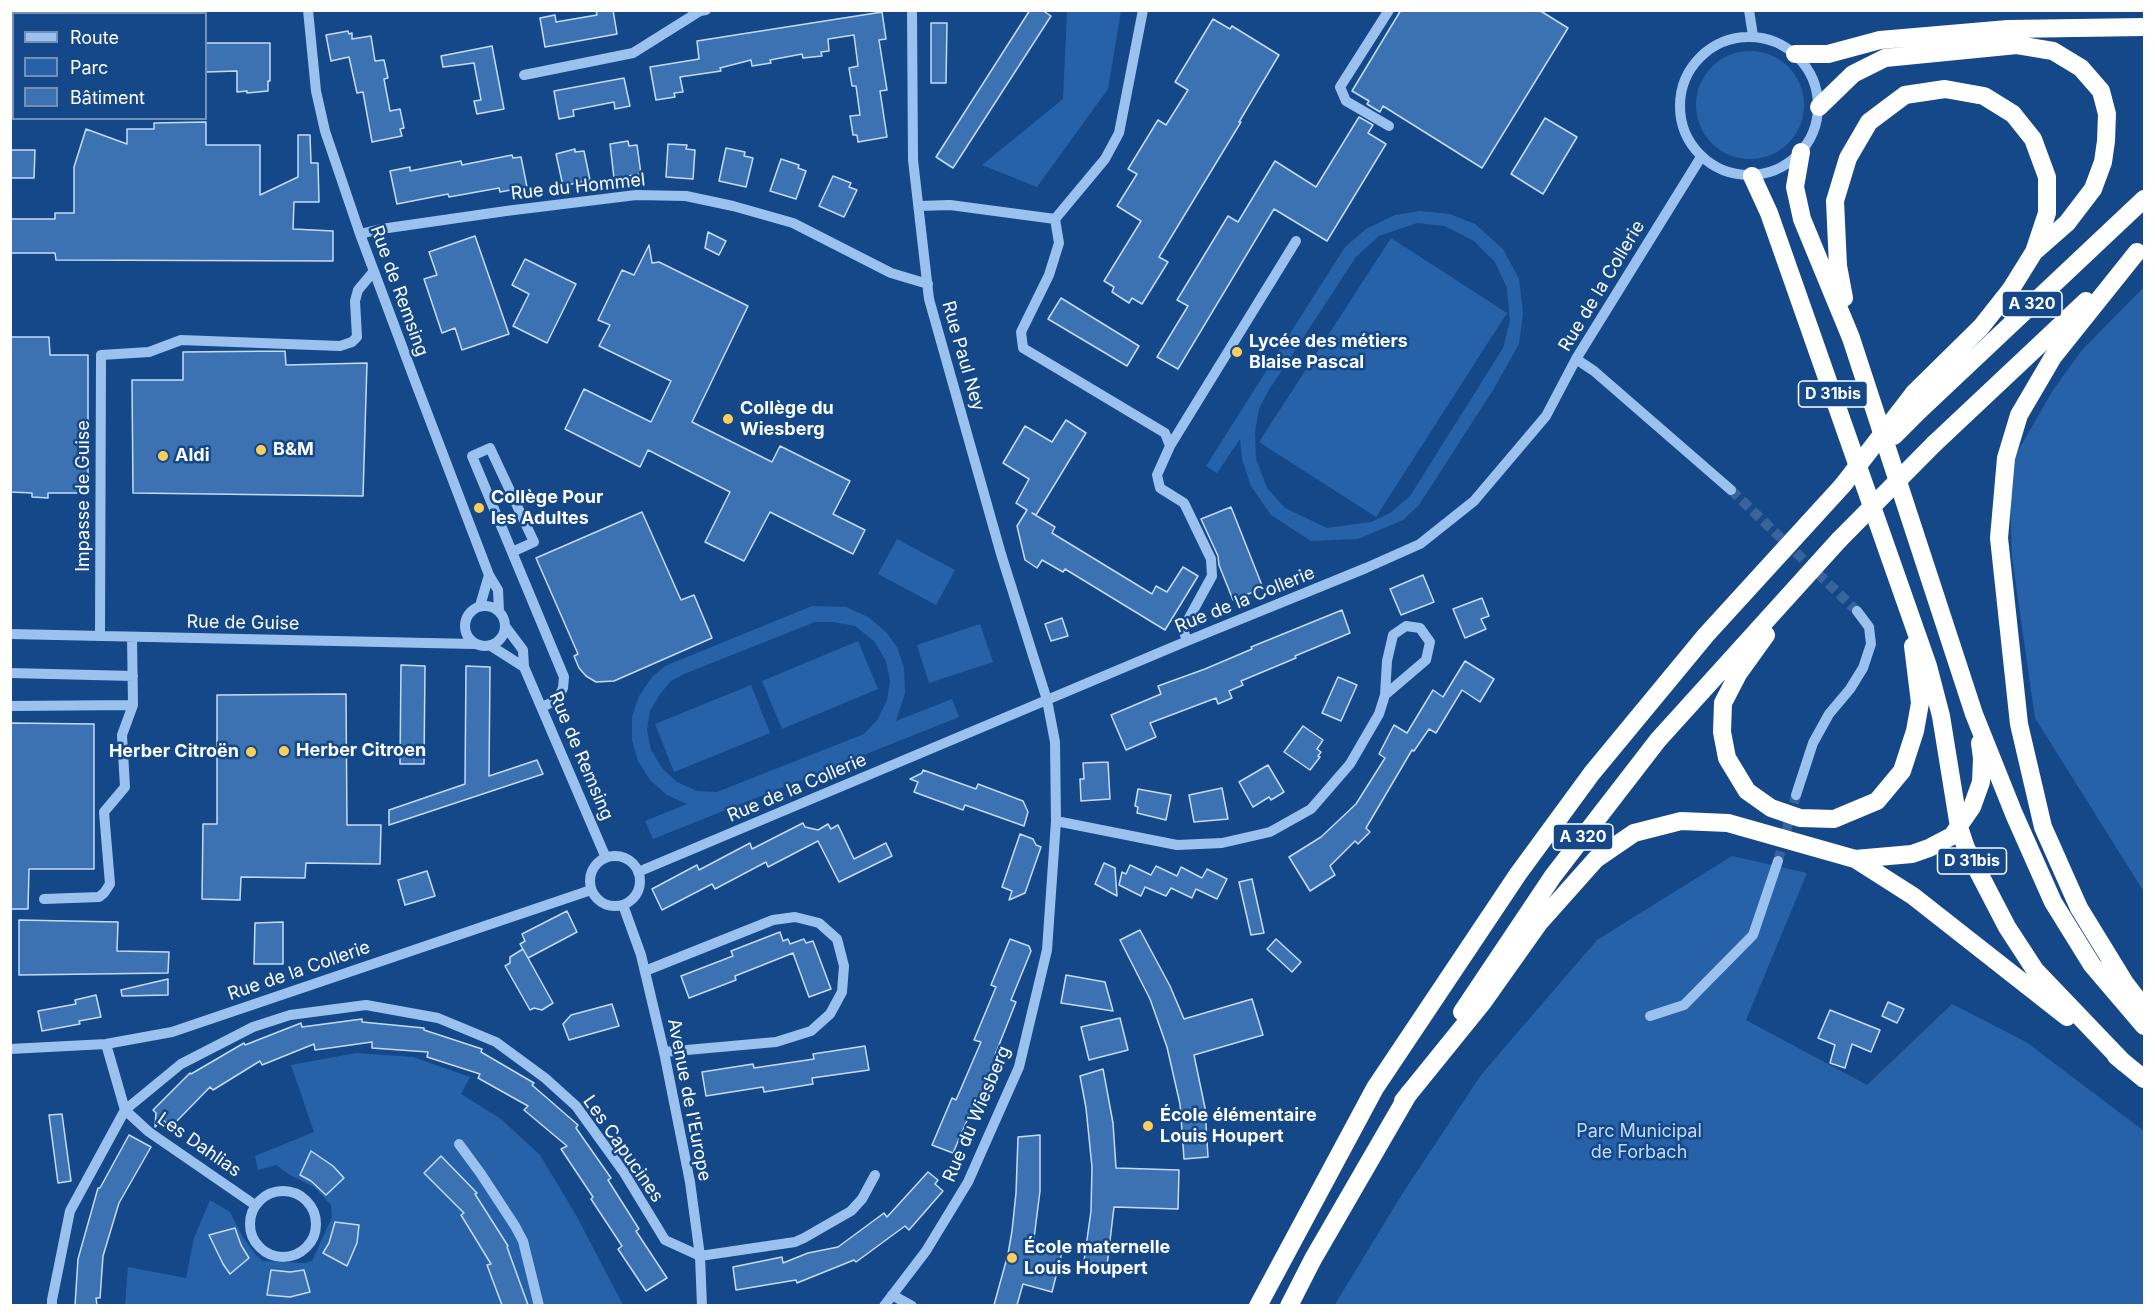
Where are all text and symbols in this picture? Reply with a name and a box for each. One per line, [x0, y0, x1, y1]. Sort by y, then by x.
legend [12, 12, 207, 120]
text: Route [70, 27, 119, 48]
text: Parc [70, 57, 108, 78]
text: Bâtiment [70, 87, 145, 108]
street label: Rue du Hommel [510, 169, 646, 205]
street label: Rue de la Collerie [1554, 217, 1650, 355]
street label: Rue de Remsing [365, 223, 433, 359]
road number: A 320 [2002, 291, 2062, 317]
street label: Rue Paul Ney [937, 299, 989, 413]
place label: Lycée des métiers Blaise Pascal [1249, 331, 1408, 374]
marker: Lycée des métiers Blaise Pascal [1230, 345, 1244, 359]
road number: D 31bis [1798, 381, 1868, 407]
place label: Collège du Wiesberg [740, 398, 834, 440]
marker: Collège du Wiesberg [721, 412, 735, 426]
street label: Impasse de Guise [73, 420, 95, 572]
place label: B&M [273, 439, 314, 461]
marker: B&M [254, 443, 268, 457]
place label: Aldi [175, 445, 210, 467]
marker: Aldi [156, 449, 170, 463]
place label: Collège Pour les Adultes [491, 487, 603, 530]
marker: Collège Pour les Adultes [472, 501, 486, 515]
street label: Rue de la Collerie [1172, 562, 1318, 638]
street label: Rue de Guise [186, 611, 300, 635]
street label: Rue de Remsing [544, 689, 618, 823]
place label: Herber Citroen [296, 740, 426, 762]
place label: Herber Citroën [109, 741, 239, 763]
marker: Herber Citroen [277, 744, 291, 758]
marker: Herber Citroën [244, 745, 258, 759]
street label: Rue de la Collerie [724, 749, 870, 827]
road number: A 320 [1553, 824, 1613, 850]
road number: D 31bis [1938, 848, 2006, 874]
street label: Rue de la Collerie [225, 937, 373, 1005]
street label: Avenue de l'Europe [663, 1017, 715, 1183]
street label: Rue du Wiesberg [939, 1043, 1015, 1185]
street label: Les Capucines [578, 1091, 668, 1207]
place label: École élémentaire Louis Houpert [1160, 1105, 1317, 1148]
street label: Les Dahlias [153, 1108, 245, 1182]
marker: École élémentaire Louis Houpert [1141, 1119, 1155, 1133]
park label: Parc Municipal de Forbach [1576, 1121, 1702, 1164]
place label: École maternelle Louis Houpert [1024, 1237, 1170, 1280]
marker: École maternelle Louis Houpert [1005, 1251, 1019, 1265]

